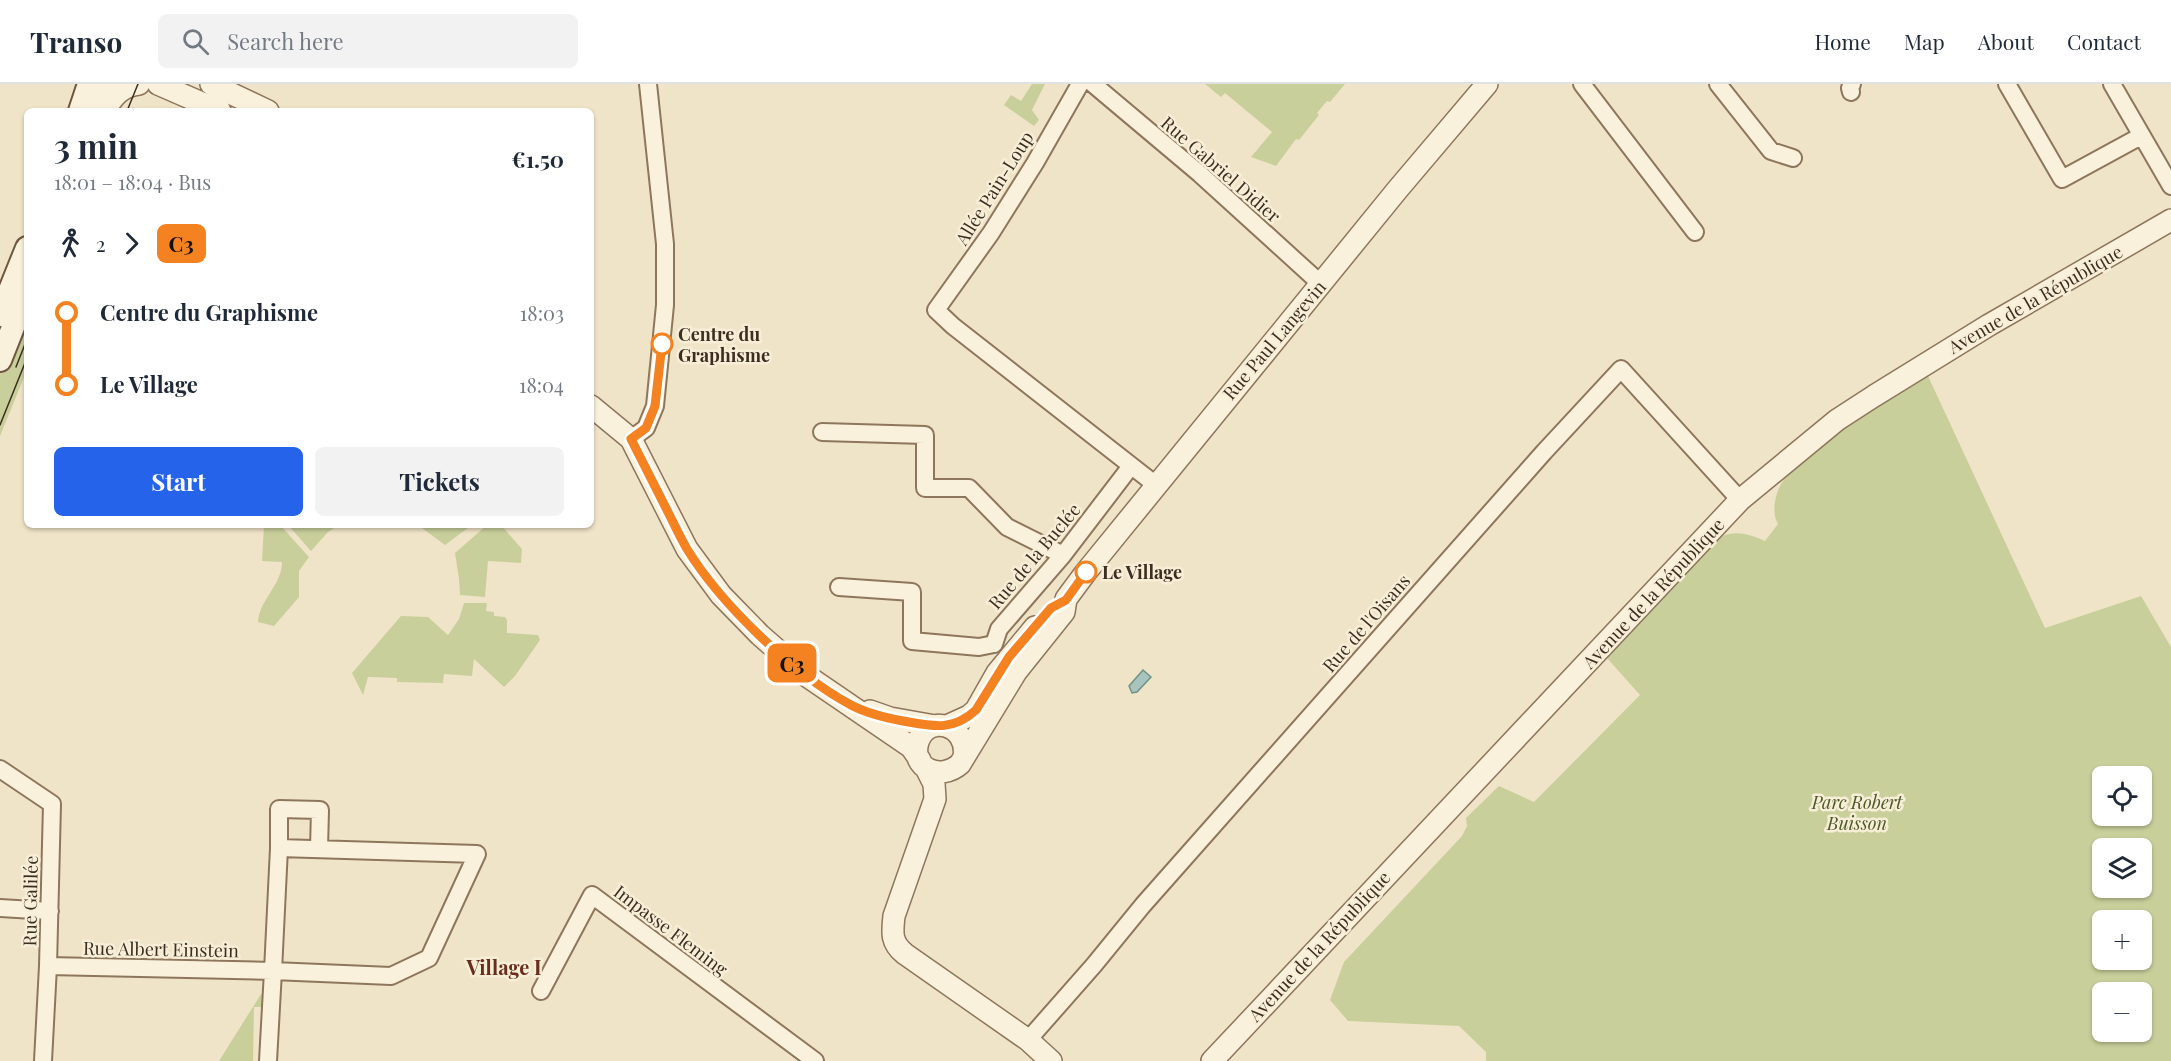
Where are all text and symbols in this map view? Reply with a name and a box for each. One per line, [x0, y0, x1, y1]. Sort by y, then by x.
search box [158, 14, 578, 68]
text: Transo [30, 23, 122, 60]
icon: search [179, 25, 212, 58]
text: Search here [227, 26, 344, 56]
text: Home [1815, 27, 1871, 55]
text: Map [1904, 27, 1945, 55]
text: About [1978, 27, 2034, 55]
text: Contact [2067, 27, 2141, 55]
street label: Rue Gabriel Didier [1156, 111, 1286, 227]
text: 3 min [54, 123, 138, 167]
street label: Allée Pain-Loup [949, 127, 1039, 250]
text: €1.50 [512, 144, 564, 174]
text: 18:01 – 18:04 · Bus [54, 168, 211, 195]
icon: walk [54, 227, 87, 260]
icon: forward [115, 227, 148, 260]
text: C3 [169, 229, 194, 257]
text: 2 [96, 230, 106, 257]
street label: Avenue de la République [1943, 239, 2127, 359]
street label: Rue Paul Langevin [1217, 275, 1331, 405]
text: Centre du Graphisme [100, 297, 318, 327]
text: 18:03 [520, 299, 564, 326]
place label: Centre du Graphisme [678, 322, 770, 367]
marker: Centre du Graphisme [651, 333, 673, 355]
text: Le Village [100, 369, 198, 399]
text: 18:04 [519, 371, 564, 398]
button: Start [54, 447, 303, 516]
button: Tickets [315, 447, 564, 516]
street label: Rue de la Buclée [983, 498, 1085, 614]
street label: Avenue de la République [1576, 513, 1729, 674]
place label: Le Village [1102, 560, 1182, 584]
marker: Le Village [1075, 561, 1097, 583]
street label: Rue de l'Oisans [1317, 569, 1415, 677]
line badge: C3 [765, 644, 819, 682]
text: C3 [779, 649, 805, 677]
map controls [2092, 766, 2152, 1042]
button: locate [2092, 766, 2152, 826]
park label: Parc Robert Buisson [1811, 790, 1903, 835]
button: layers [2092, 838, 2152, 898]
street label: Rue Galilée [17, 855, 43, 947]
street label: Avenue de la République [1242, 866, 1395, 1027]
street label: Impasse Fleming [609, 879, 733, 981]
button: + [2092, 910, 2152, 970]
street label: Rue Albert Einstein [83, 936, 239, 962]
district label: Village I [466, 953, 542, 980]
button: − [2092, 982, 2152, 1042]

